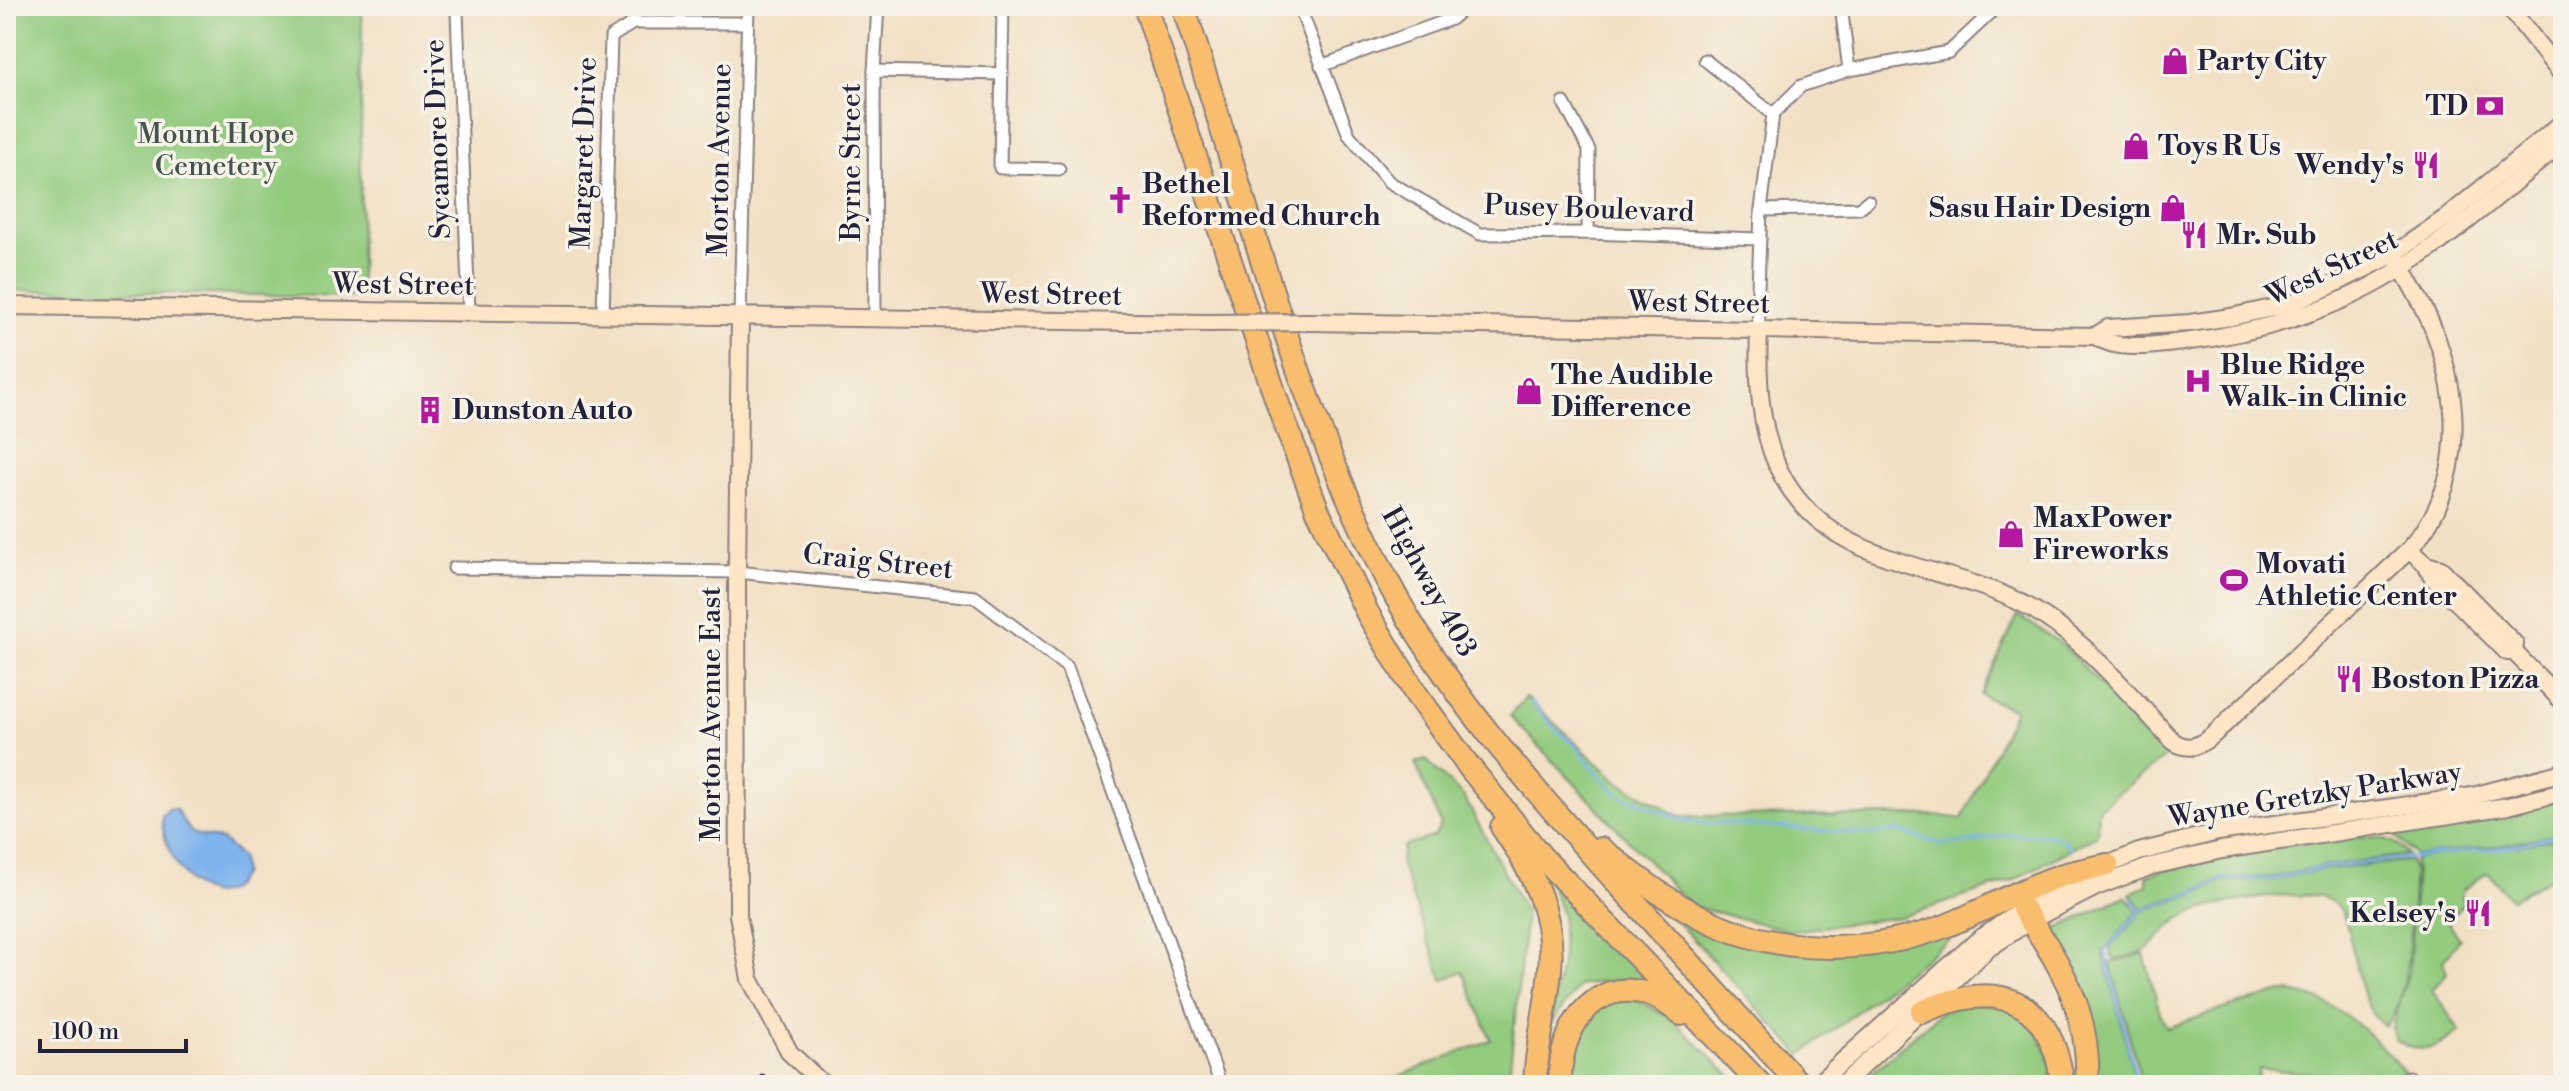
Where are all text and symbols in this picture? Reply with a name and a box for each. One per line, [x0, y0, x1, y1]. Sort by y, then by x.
street label: Sycamore Drive [417, 38, 459, 240]
place label: Party City [2197, 44, 2328, 79]
shop icon: Party City [2160, 46, 2190, 76]
street label: Margaret Drive [563, 56, 605, 250]
street label: Morton Avenue [701, 63, 739, 257]
street label: Byrne Street [834, 83, 869, 242]
place label: TD [2425, 89, 2468, 124]
bank icon: TD [2475, 91, 2505, 121]
park label: Mount Hope Cemetery [137, 117, 295, 184]
place label: Toys R Us [2158, 129, 2281, 164]
shop icon: Toys R Us [2121, 131, 2151, 161]
place label: Wendy's [2294, 148, 2404, 183]
restaurant icon: Wendy's [2411, 150, 2441, 180]
place label: Bethel Reformed Church [1142, 167, 1381, 234]
church icon: Bethel Reformed Church [1105, 185, 1135, 215]
street label: Pusey Boulevard [1483, 188, 1695, 230]
place label: Sasu Hair Design [1929, 191, 2151, 226]
shop icon: Sasu Hair Design [2158, 193, 2188, 223]
place label: Mr. Sub [2216, 218, 2317, 253]
restaurant icon: Mr. Sub [2179, 220, 2209, 250]
street label: West Street [2259, 222, 2404, 314]
street label: West Street [331, 266, 474, 304]
street label: West Street [979, 276, 1122, 314]
street label: West Street [1627, 284, 1770, 322]
place label: Blue Ridge Walk-in Clinic [2219, 348, 2407, 415]
place label: The Audible Difference [1551, 358, 1713, 425]
hospital icon: Blue Ridge Walk-in Clinic [2183, 366, 2213, 396]
shop icon: The Audible Difference [1514, 376, 1544, 406]
place label: Dunston Auto [452, 393, 633, 428]
building icon: Dunston Auto [415, 395, 445, 425]
street label: Highway 403 [1373, 501, 1485, 663]
place label: MaxPower Fireworks [2033, 501, 2172, 568]
shop icon: MaxPower Fireworks [1996, 519, 2026, 549]
street label: Craig Street [801, 537, 955, 587]
place label: Movati Athletic Center [2255, 547, 2457, 614]
sports icon: Movati Athletic Center [2219, 565, 2249, 595]
street label: Morton Avenue East [694, 586, 729, 842]
place label: Boston Pizza [2371, 662, 2540, 697]
restaurant icon: Boston Pizza [2334, 664, 2364, 694]
street label: Wayne Gretzky Parkway [2165, 754, 2465, 836]
place label: Kelsey's [2350, 896, 2456, 931]
restaurant icon: Kelsey's [2463, 898, 2493, 928]
scale bar [40, 1003, 186, 1053]
text: 100 m [52, 1017, 119, 1047]

